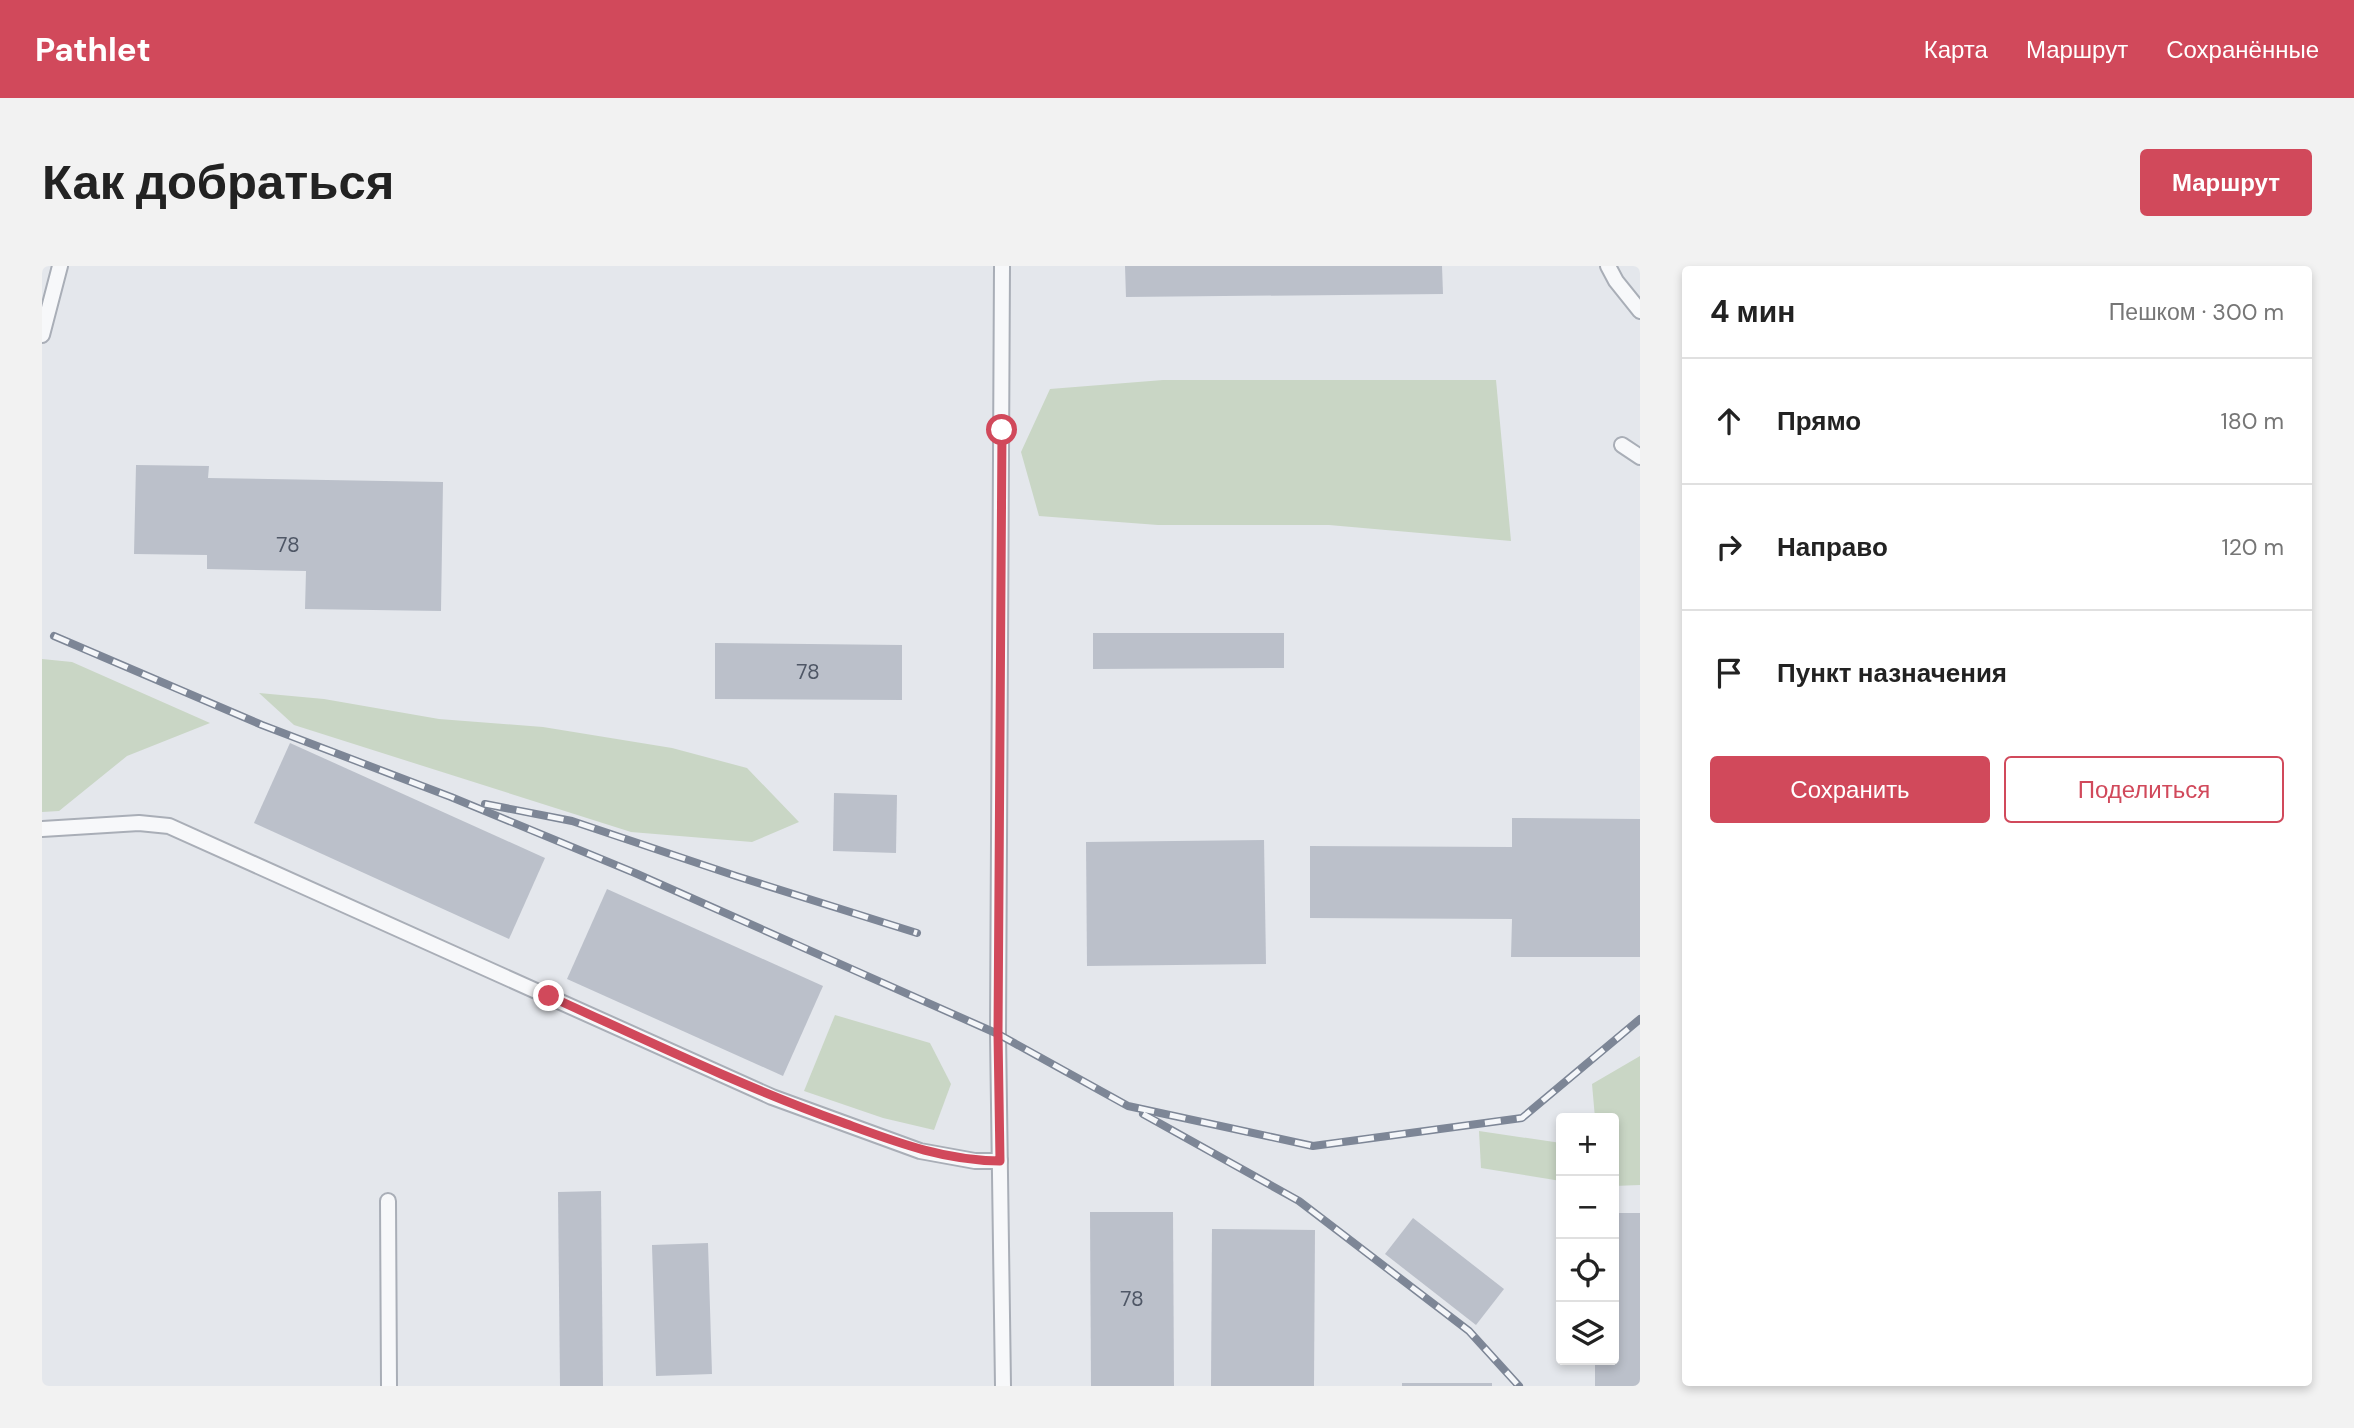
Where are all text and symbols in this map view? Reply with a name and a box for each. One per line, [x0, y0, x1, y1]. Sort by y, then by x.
text: Pathlet [35, 28, 151, 71]
text: Карта [1924, 34, 1988, 65]
text: Маршрут [2026, 34, 2128, 65]
text: Сохранённые [2166, 34, 2319, 65]
button: Маршрут [2140, 149, 2312, 216]
text: Как добраться [42, 150, 394, 214]
text: 4 мин [1710, 292, 1795, 331]
text: Пешком · 300 m [2109, 297, 2284, 327]
icon: ahead [1710, 402, 1748, 440]
text: Прямо [1777, 404, 1861, 438]
text: 180 m [2220, 406, 2284, 436]
route start [986, 414, 1017, 445]
icon: right [1710, 528, 1748, 566]
text: Направо [1777, 530, 1888, 564]
house number: 78 [276, 531, 300, 559]
text: 120 m [2221, 532, 2284, 562]
icon: arrive [1710, 654, 1748, 692]
text: Пункт назначения [1777, 656, 2007, 690]
house number: 78 [796, 658, 820, 686]
button: Сохранить [1710, 756, 1990, 823]
button: Поделиться [2004, 756, 2284, 823]
route end [533, 980, 564, 1011]
map controls [1556, 1113, 1619, 1365]
button: + [1556, 1113, 1619, 1176]
button: − [1556, 1176, 1619, 1239]
button: locate [1556, 1239, 1619, 1302]
house number: 78 [1120, 1285, 1144, 1313]
button: layers [1556, 1302, 1619, 1365]

